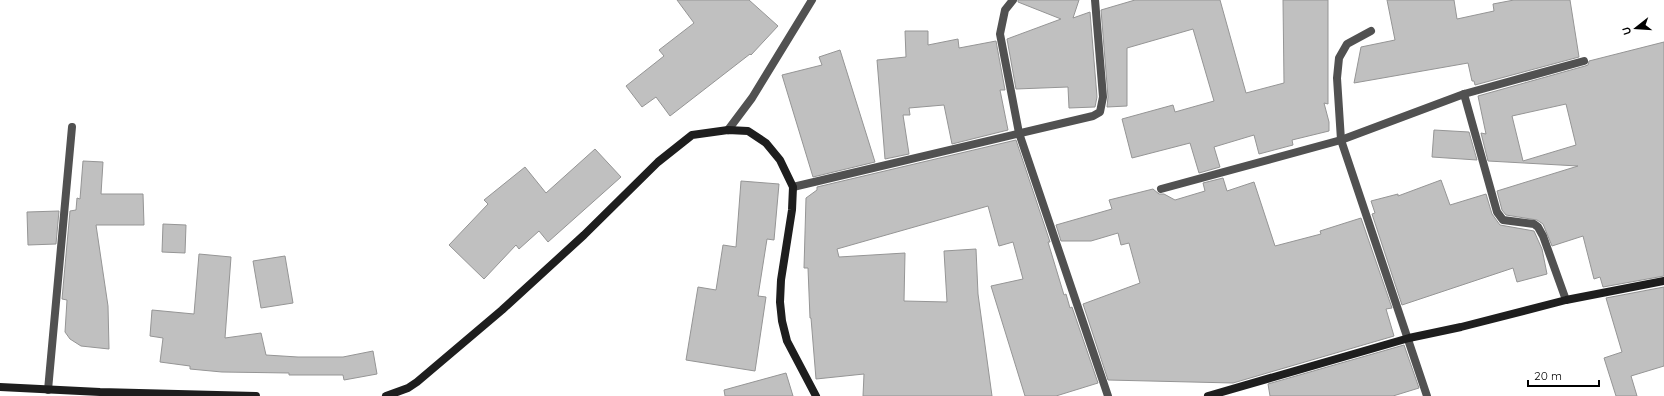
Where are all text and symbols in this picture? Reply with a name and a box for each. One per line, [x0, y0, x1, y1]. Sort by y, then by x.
north arrow [1616, 8, 1656, 48]
text: U [1619, 25, 1634, 37]
scale bar [1528, 362, 1599, 388]
text: 20 m [1534, 368, 1562, 383]

